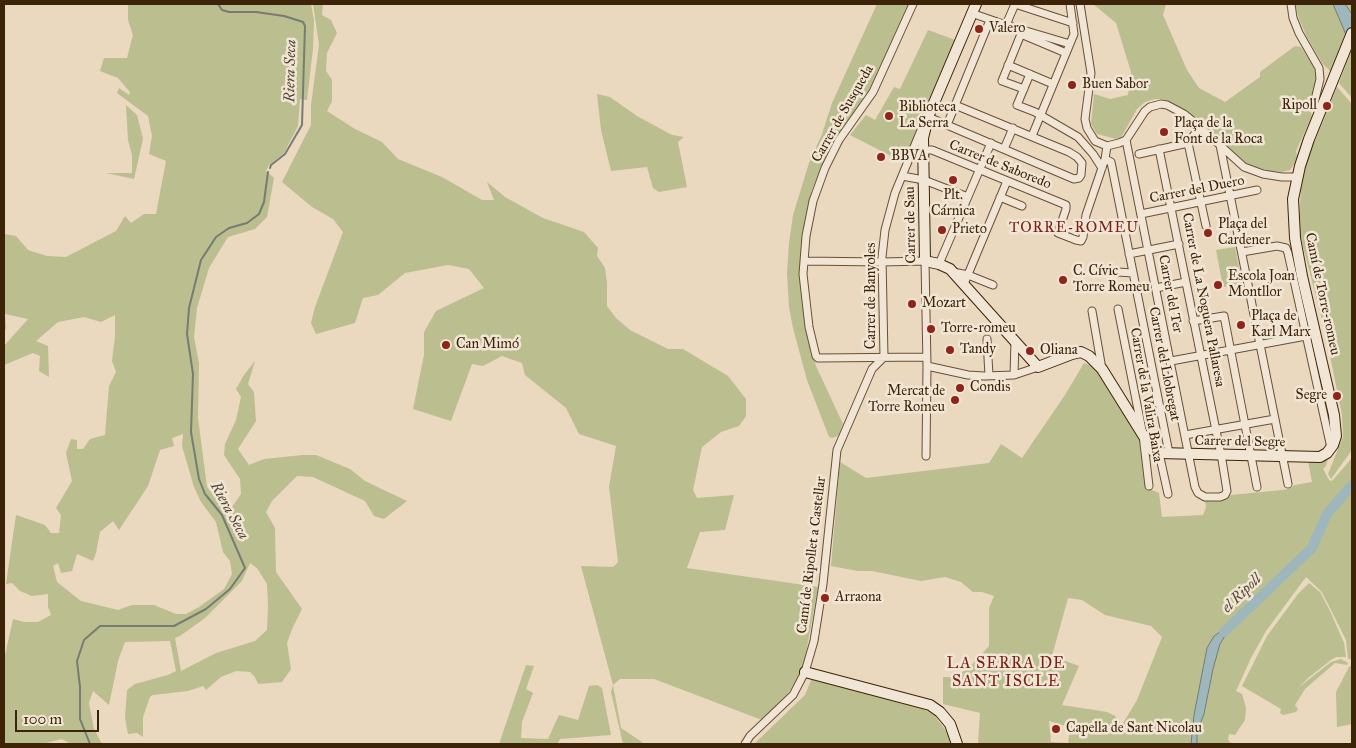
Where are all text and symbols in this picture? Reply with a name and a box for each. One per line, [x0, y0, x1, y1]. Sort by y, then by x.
place label: Valero [989, 21, 1025, 37]
marker: Valero [973, 23, 985, 35]
water label: Riera Seca [281, 39, 301, 103]
street label: Carrer de Susqueda [808, 62, 878, 166]
place label: Buen Sabor [1082, 77, 1148, 93]
marker: Buen Sabor [1066, 79, 1078, 91]
place label: Ripoll [1282, 98, 1317, 114]
place label: Biblioteca La Serra [899, 100, 956, 132]
marker: Ripoll [1321, 100, 1333, 112]
marker: Biblioteca La Serra [883, 110, 895, 122]
place label: Plaça de la Font de la Roca [1174, 116, 1263, 148]
marker: Plaça de la Font de la Roca [1158, 126, 1170, 138]
street label: Carrer de Saboredo [946, 137, 1054, 193]
place label: BBVA [891, 149, 927, 165]
marker: BBVA [875, 151, 887, 163]
street label: Carrer del Duero [1148, 173, 1246, 207]
marker: Plt. Cárnica [947, 174, 959, 186]
street label: Carrer de Sau [902, 186, 920, 264]
place label: Plt. Cárnica [931, 188, 975, 220]
street label: Carrer de La Noguera Pallaresa [1178, 211, 1228, 389]
place label: Plaça del Cardener [1218, 217, 1270, 250]
district label: TORRE-ROMEU [1008, 219, 1140, 237]
place label: Prieto [952, 222, 987, 238]
marker: Prieto [936, 224, 948, 236]
marker: Plaça del Cardener [1202, 227, 1214, 239]
street label: Camí de Torre-romeu [1301, 231, 1343, 357]
street label: Carrer de Banyoles [864, 243, 880, 349]
street label: Carrer del Ter [1154, 254, 1186, 334]
place label: C. Cívic Torre Romeu [1073, 264, 1150, 296]
place label: Escola Joan Montllor [1228, 269, 1295, 302]
marker: C. Cívic Torre Romeu [1057, 274, 1069, 286]
marker: Escola Joan Montllor [1212, 279, 1224, 291]
place label: Mozart [922, 296, 966, 312]
marker: Mozart [906, 298, 918, 310]
street label: Carrer del Llobregat [1145, 305, 1183, 423]
place label: Plaça de Karl Marx [1251, 309, 1311, 342]
marker: Plaça de Karl Marx [1235, 319, 1247, 331]
place label: Torre-romeu [941, 321, 1016, 337]
marker: Torre-romeu [925, 323, 937, 335]
street label: Carrer de la Valira Baixa [1126, 327, 1166, 463]
place label: Can Mimó [456, 337, 519, 353]
marker: Can Mimó [440, 339, 452, 351]
place label: Tandy [960, 342, 996, 358]
place label: Oliana [1040, 343, 1078, 359]
marker: Tandy [944, 344, 956, 356]
marker: Oliana [1024, 345, 1036, 357]
place label: Condis [970, 380, 1010, 396]
marker: Condis [954, 382, 966, 394]
place label: Mercat de Torre Romeu [868, 384, 945, 417]
place label: Segre [1296, 388, 1327, 404]
marker: Segre [1331, 390, 1343, 402]
marker: Mercat de Torre Romeu [949, 394, 961, 406]
street label: Carrer del Segre [1194, 433, 1286, 451]
street label: Camí de Ripollet a Castellar [794, 476, 830, 634]
water label: Riera Seca [206, 479, 252, 543]
water label: el Ripoll [1219, 571, 1265, 617]
place label: Arraona [835, 590, 881, 606]
marker: Arraona [819, 592, 831, 604]
district label: LA SERRA DE SANT ISCLE [945, 654, 1067, 692]
scale bar [18, 700, 101, 732]
text: 100 m [23, 710, 62, 728]
place label: Capella de Sant Nicolau [1066, 721, 1202, 737]
marker: Capella de Sant Nicolau [1050, 723, 1062, 735]

